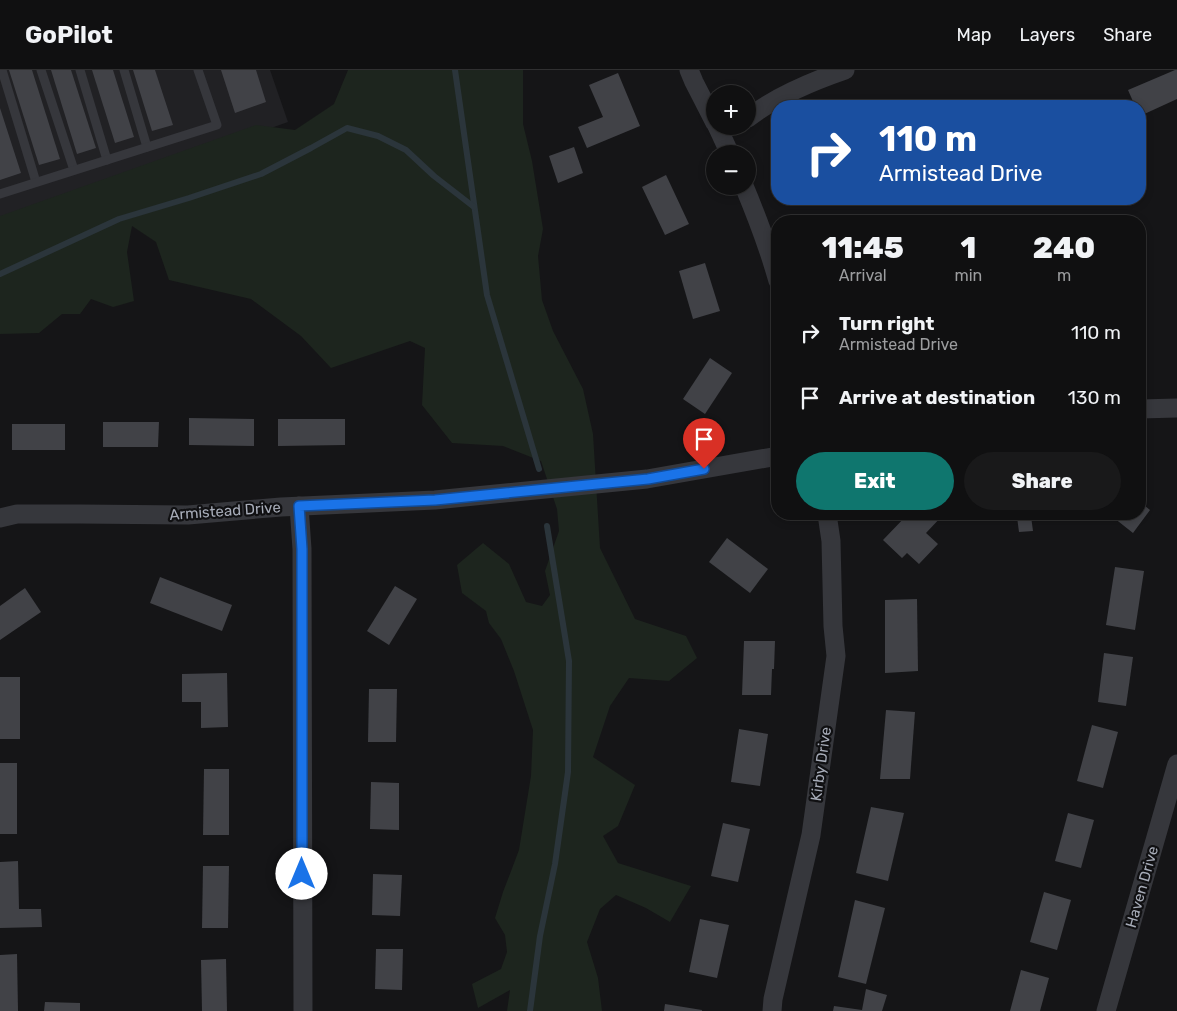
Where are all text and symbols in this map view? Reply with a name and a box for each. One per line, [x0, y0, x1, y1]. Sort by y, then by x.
text: GoPilot [25, 21, 113, 49]
text: Map [957, 24, 992, 46]
text: Layers [1020, 24, 1075, 46]
text: Share [1103, 24, 1152, 46]
map controls [706, 85, 756, 195]
button: + [706, 85, 756, 135]
text: 110 m [879, 118, 977, 160]
icon: right [796, 120, 861, 185]
button: − [706, 145, 756, 195]
text: Armistead Drive [879, 160, 1043, 187]
text: 11:45 [822, 230, 904, 266]
text: 1 [960, 230, 976, 266]
text: 240 [1033, 230, 1095, 266]
text: Arrival [839, 266, 887, 285]
text: min [954, 266, 982, 285]
text: m [1057, 266, 1071, 285]
text: Turn right [839, 312, 934, 335]
icon: right [796, 319, 824, 347]
text: 110 m [1071, 321, 1121, 344]
text: Armistead Drive [839, 335, 958, 354]
icon: arrive [796, 384, 824, 412]
text: Arrive at destination [839, 386, 1035, 409]
text: 130 m [1068, 386, 1121, 409]
pin [683, 418, 725, 469]
icon: arrive [690, 425, 718, 453]
button: Exit [796, 452, 954, 510]
button: Share [964, 452, 1121, 510]
street label: Armistead Drive [169, 498, 281, 524]
street label: Kirby Drive [807, 726, 835, 802]
street label: Haven Drive [1122, 844, 1162, 930]
position arrow [275, 847, 327, 899]

